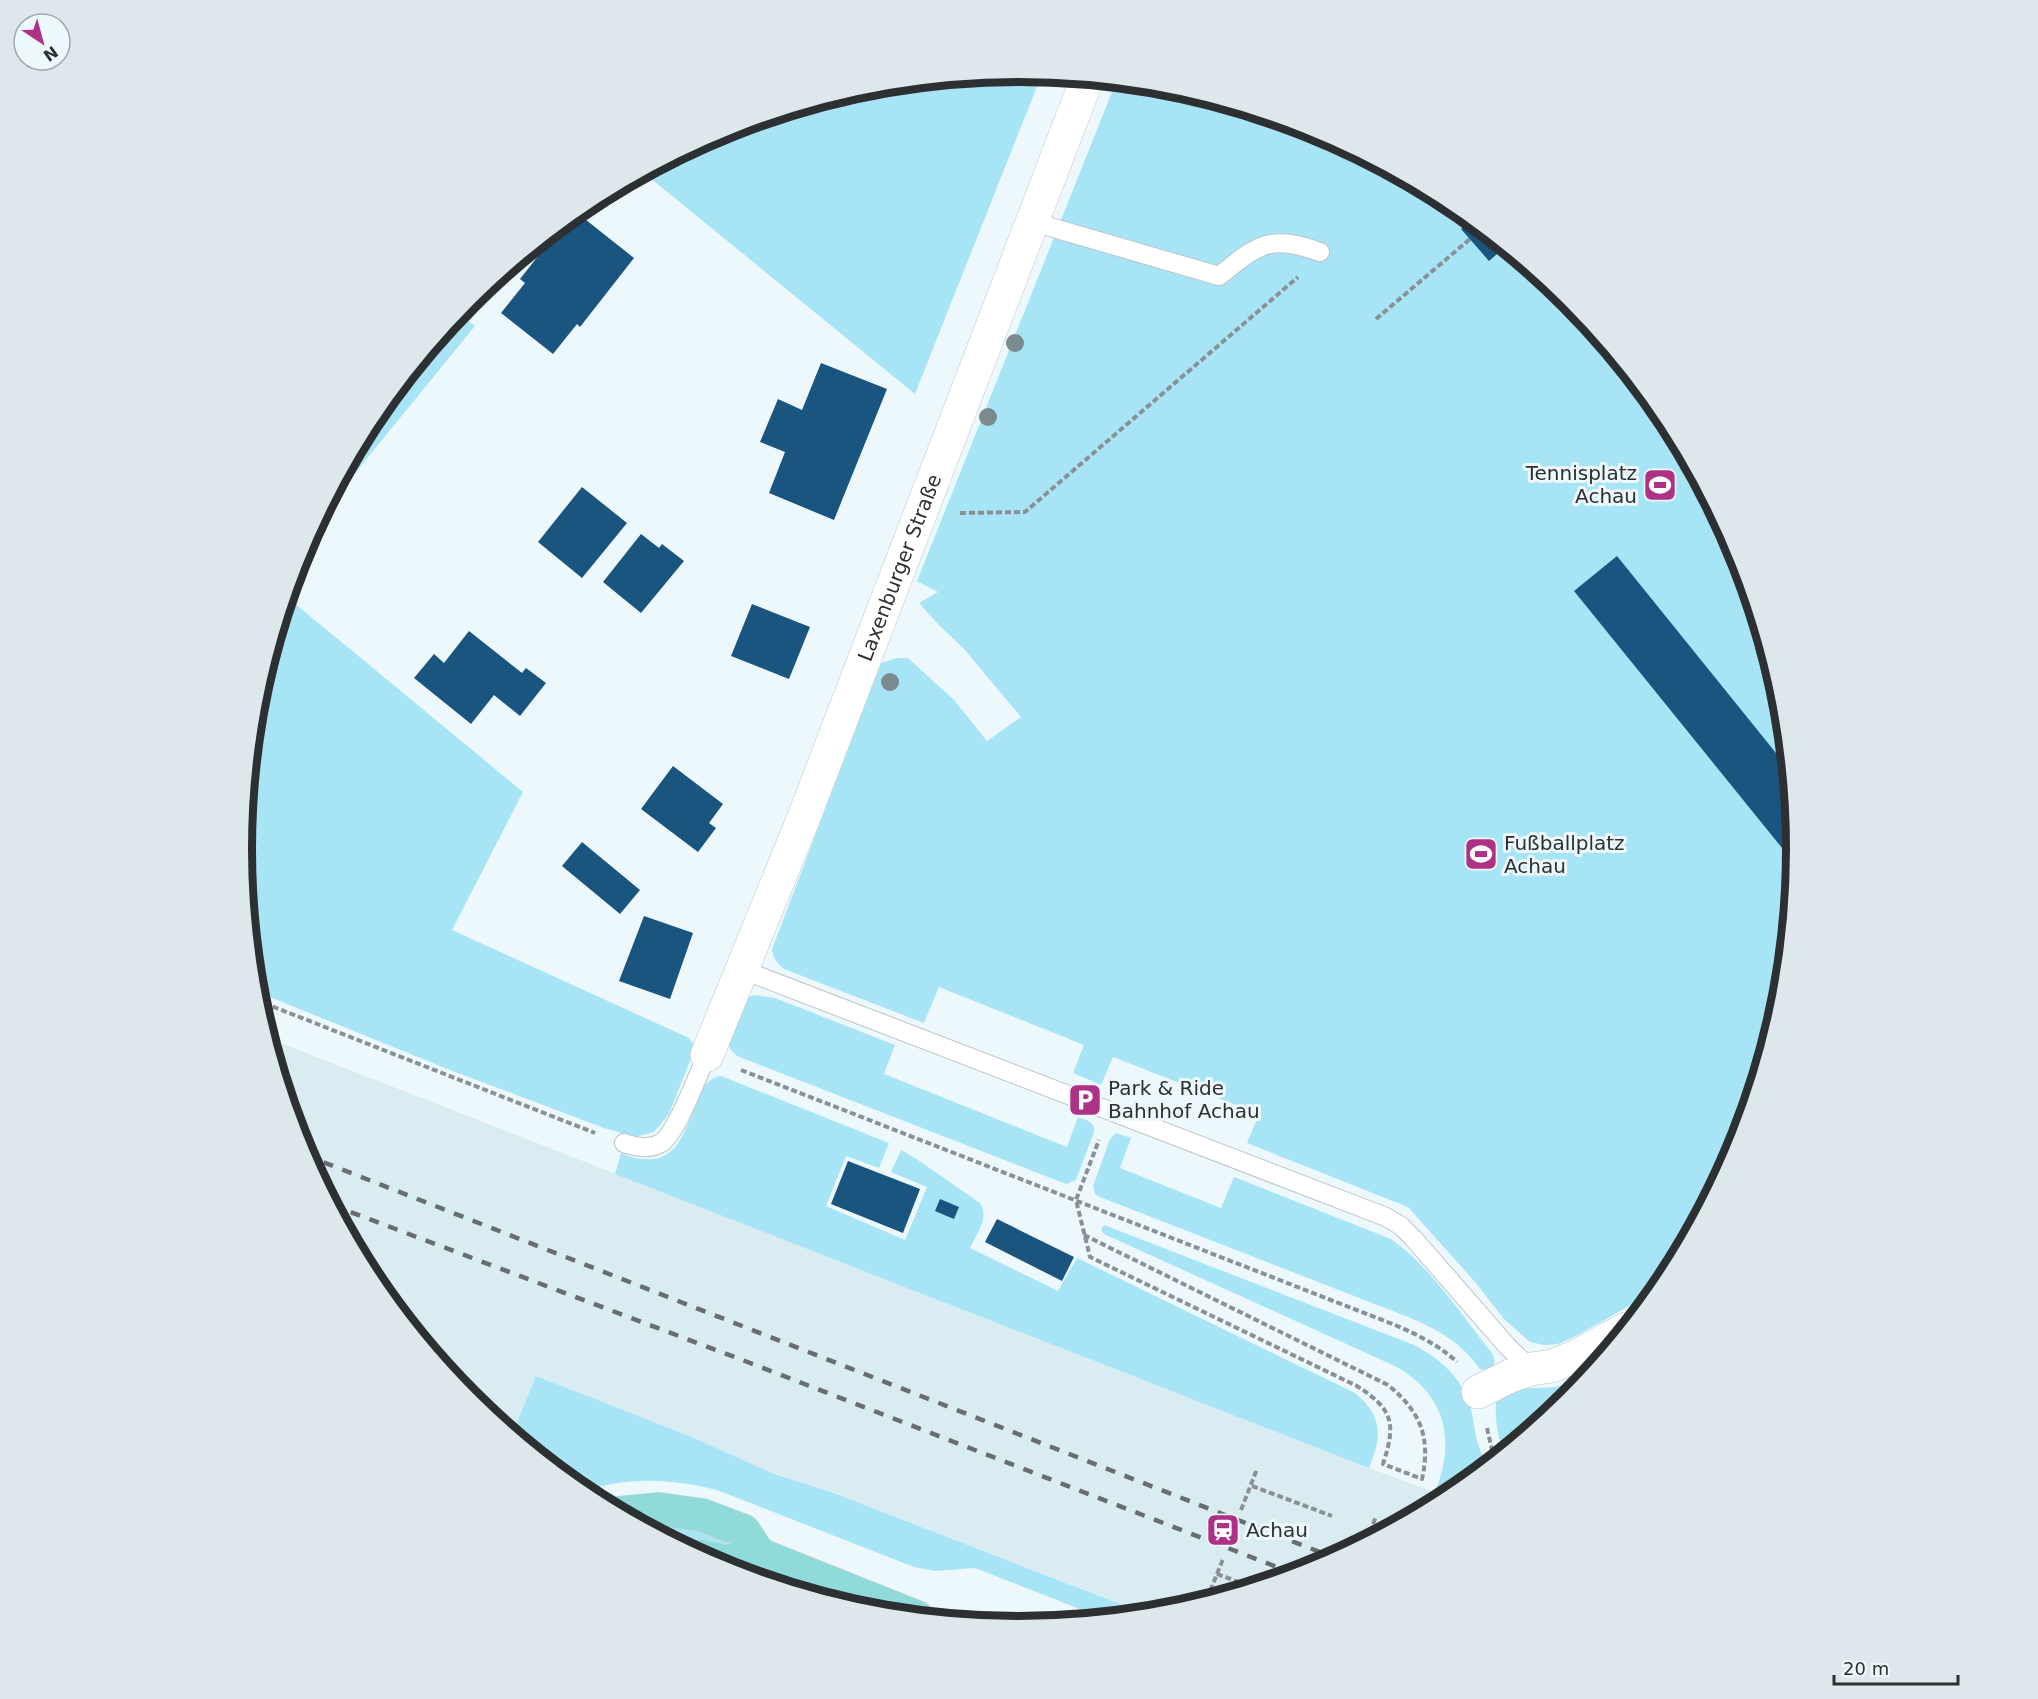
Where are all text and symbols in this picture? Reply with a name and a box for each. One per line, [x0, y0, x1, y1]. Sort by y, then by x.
north arrow [12, 12, 72, 72]
text: N [40, 42, 62, 65]
place label: Tennisplatz Achau [1525, 461, 1637, 508]
sports icon: Tennisplatz Achau [1642, 467, 1678, 503]
street label: Laxenburger Straße [853, 471, 946, 665]
place label: Fußballplatz Achau [1504, 831, 1625, 878]
sports icon: Fußballplatz Achau [1463, 836, 1499, 872]
place label: Park & Ride Bahnhof Achau [1108, 1076, 1260, 1123]
parking icon: Park & Ride Bahnhof Achau [1067, 1082, 1103, 1118]
station icon: Achau [1205, 1512, 1241, 1548]
place label: Achau [1246, 1518, 1308, 1542]
scale bar [1834, 1648, 1958, 1686]
text: 20 m [1843, 1658, 1889, 1679]

